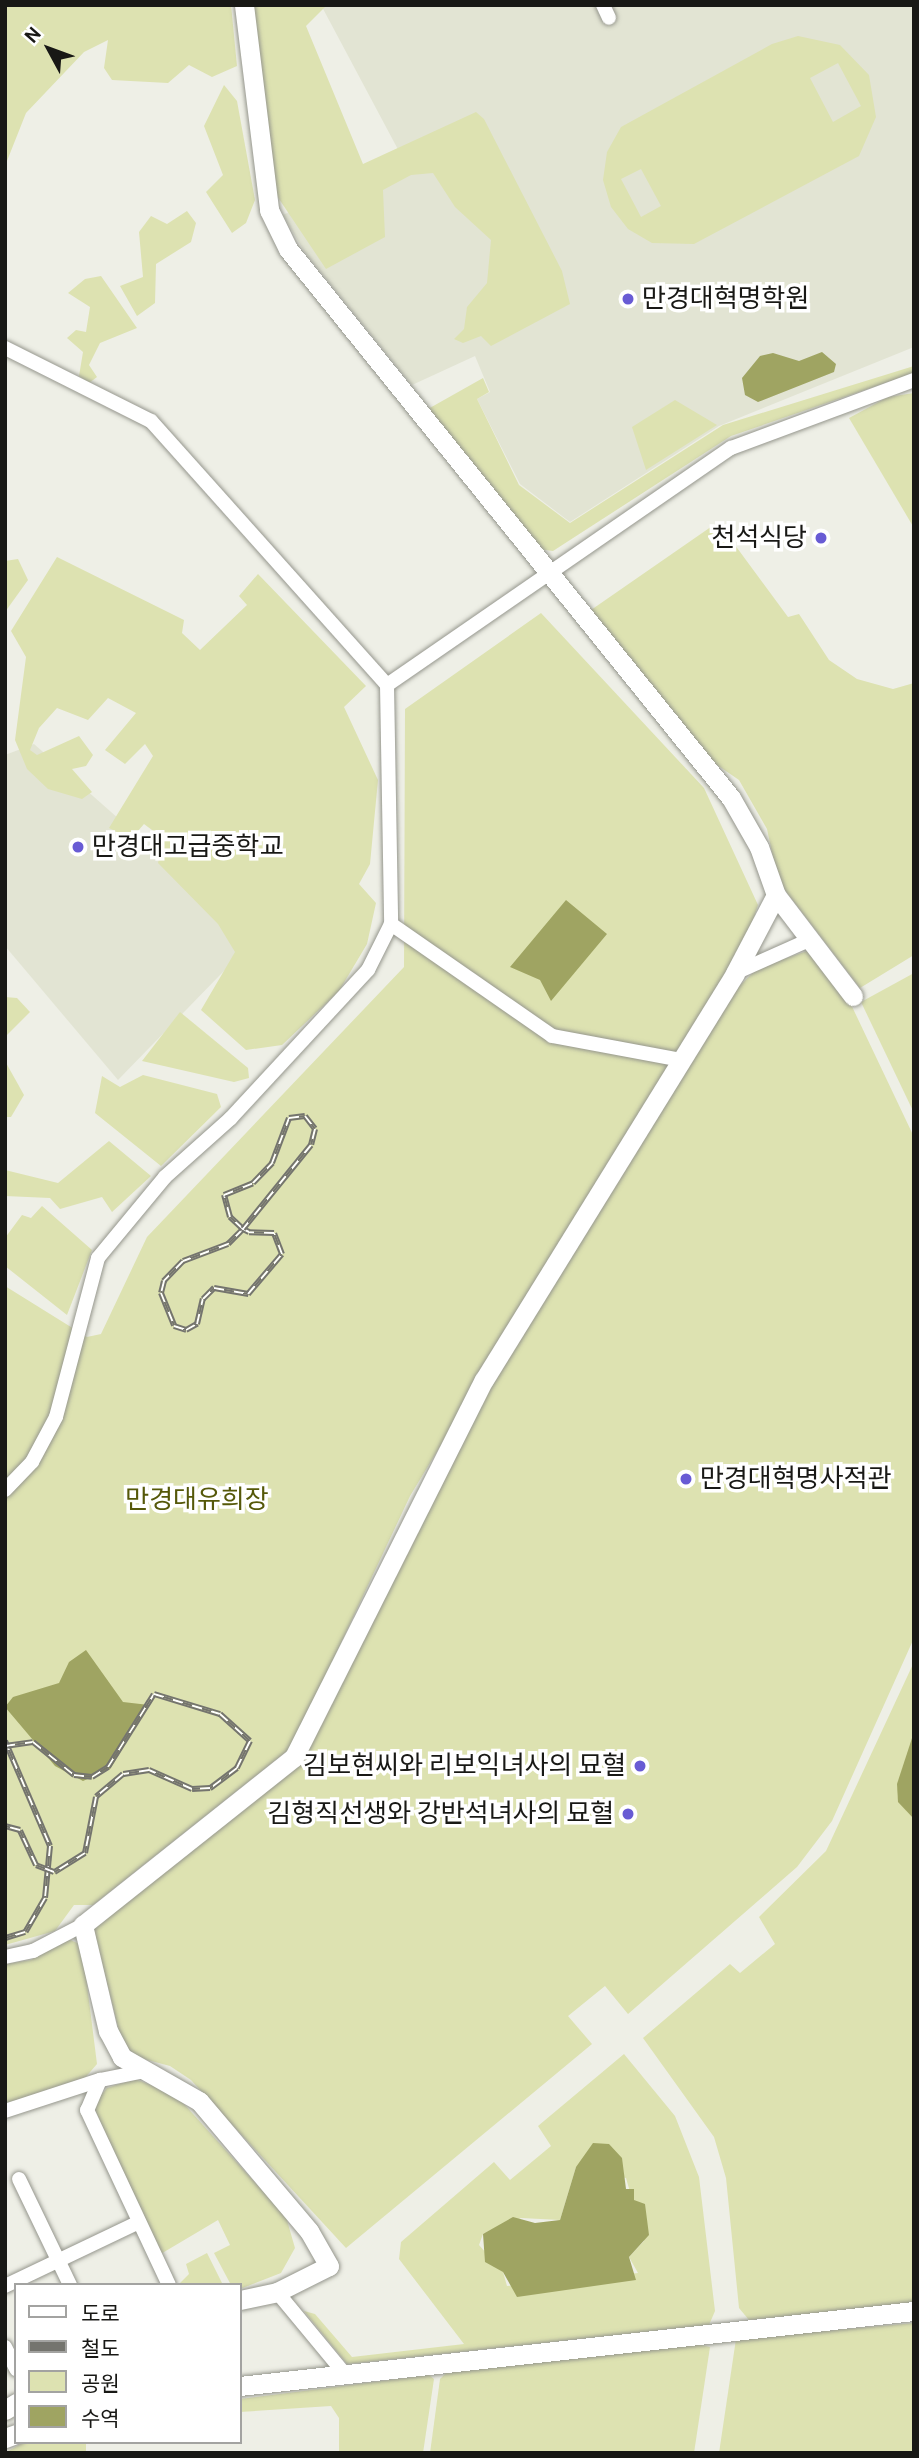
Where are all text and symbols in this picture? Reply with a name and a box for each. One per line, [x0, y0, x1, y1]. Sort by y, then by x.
north arrow [14, 14, 84, 84]
text: N [20, 22, 46, 48]
place label: 만경대혁명학원 [642, 283, 809, 315]
marker: 만경대혁명학원 [620, 291, 636, 307]
place label: 천석식당 [711, 522, 807, 554]
marker: 천석식당 [813, 530, 829, 546]
place label: 만경대고급중학교 [92, 831, 283, 863]
marker: 만경대고급중학교 [70, 839, 86, 855]
place label: 만경대혁명사적관 [700, 1463, 891, 1495]
marker: 만경대혁명사적관 [678, 1471, 694, 1487]
park label: 만경대유희장 [125, 1484, 269, 1516]
place label: 김보현씨와 리보익녀사의 묘혈 [303, 1750, 626, 1782]
marker: 김보현씨와 리보익녀사의 묘혈 [632, 1758, 648, 1774]
place label: 김형직선생와 강반석녀사의 묘혈 [267, 1798, 614, 1830]
marker: 김형직선생와 강반석녀사의 묘혈 [620, 1806, 636, 1822]
legend [14, 2283, 242, 2444]
text: 도로 [81, 2301, 120, 2326]
text: 철도 [81, 2336, 120, 2361]
text: 공원 [81, 2371, 120, 2396]
text: 수역 [81, 2406, 120, 2431]

